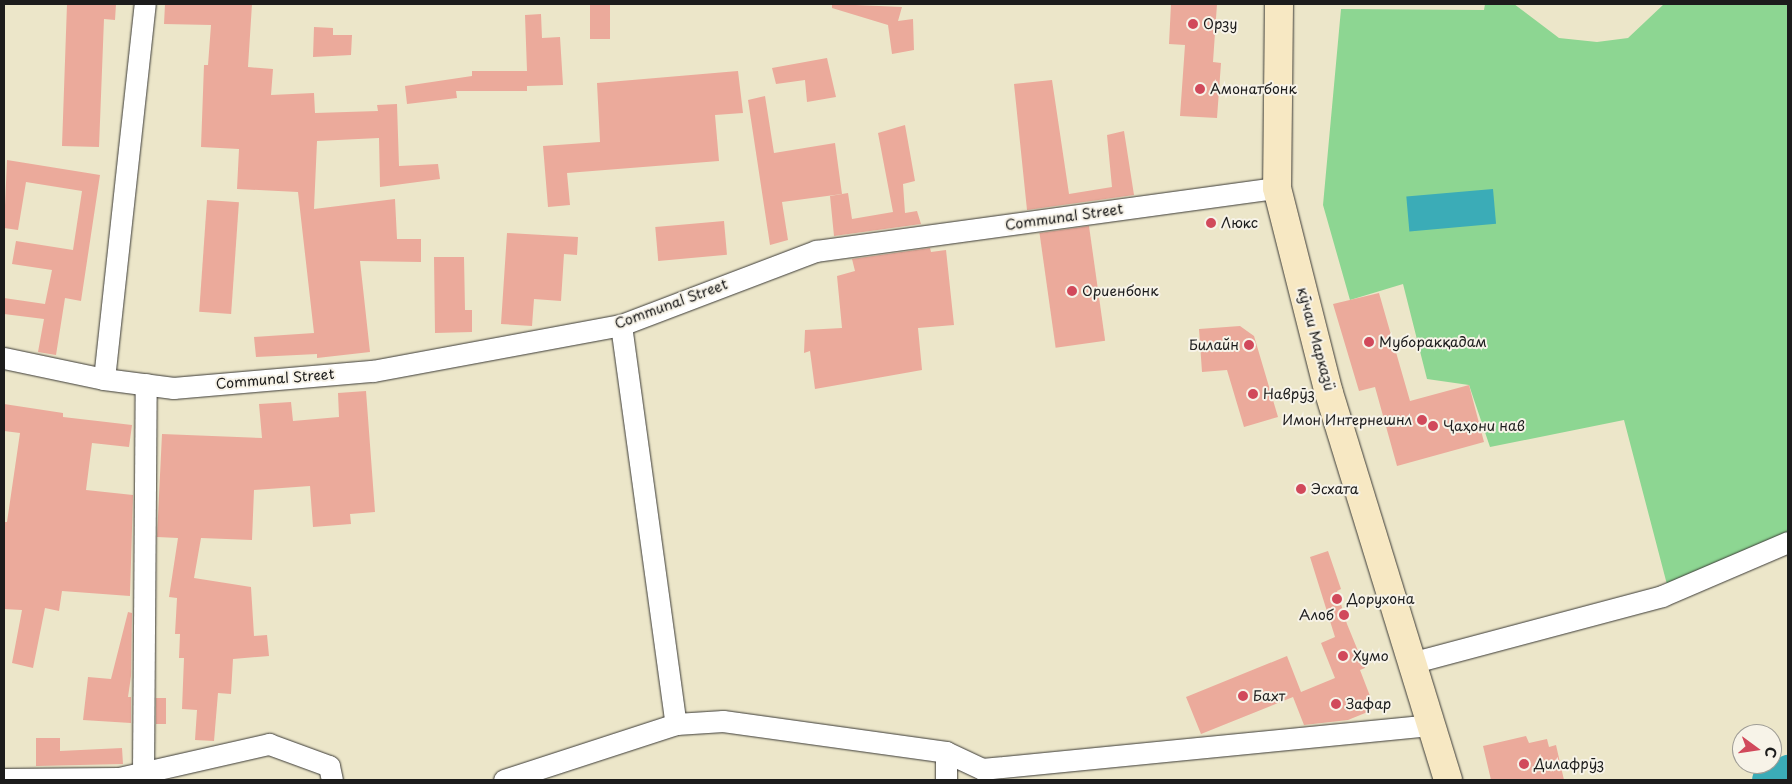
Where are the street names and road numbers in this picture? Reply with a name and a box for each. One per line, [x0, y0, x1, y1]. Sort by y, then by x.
street label: Communal Street [1004, 200, 1124, 234]
street label: Communal Street [612, 276, 730, 332]
street label: кӯчаи Марказӣ [1294, 285, 1338, 393]
street label: Communal Street [215, 365, 335, 393]

